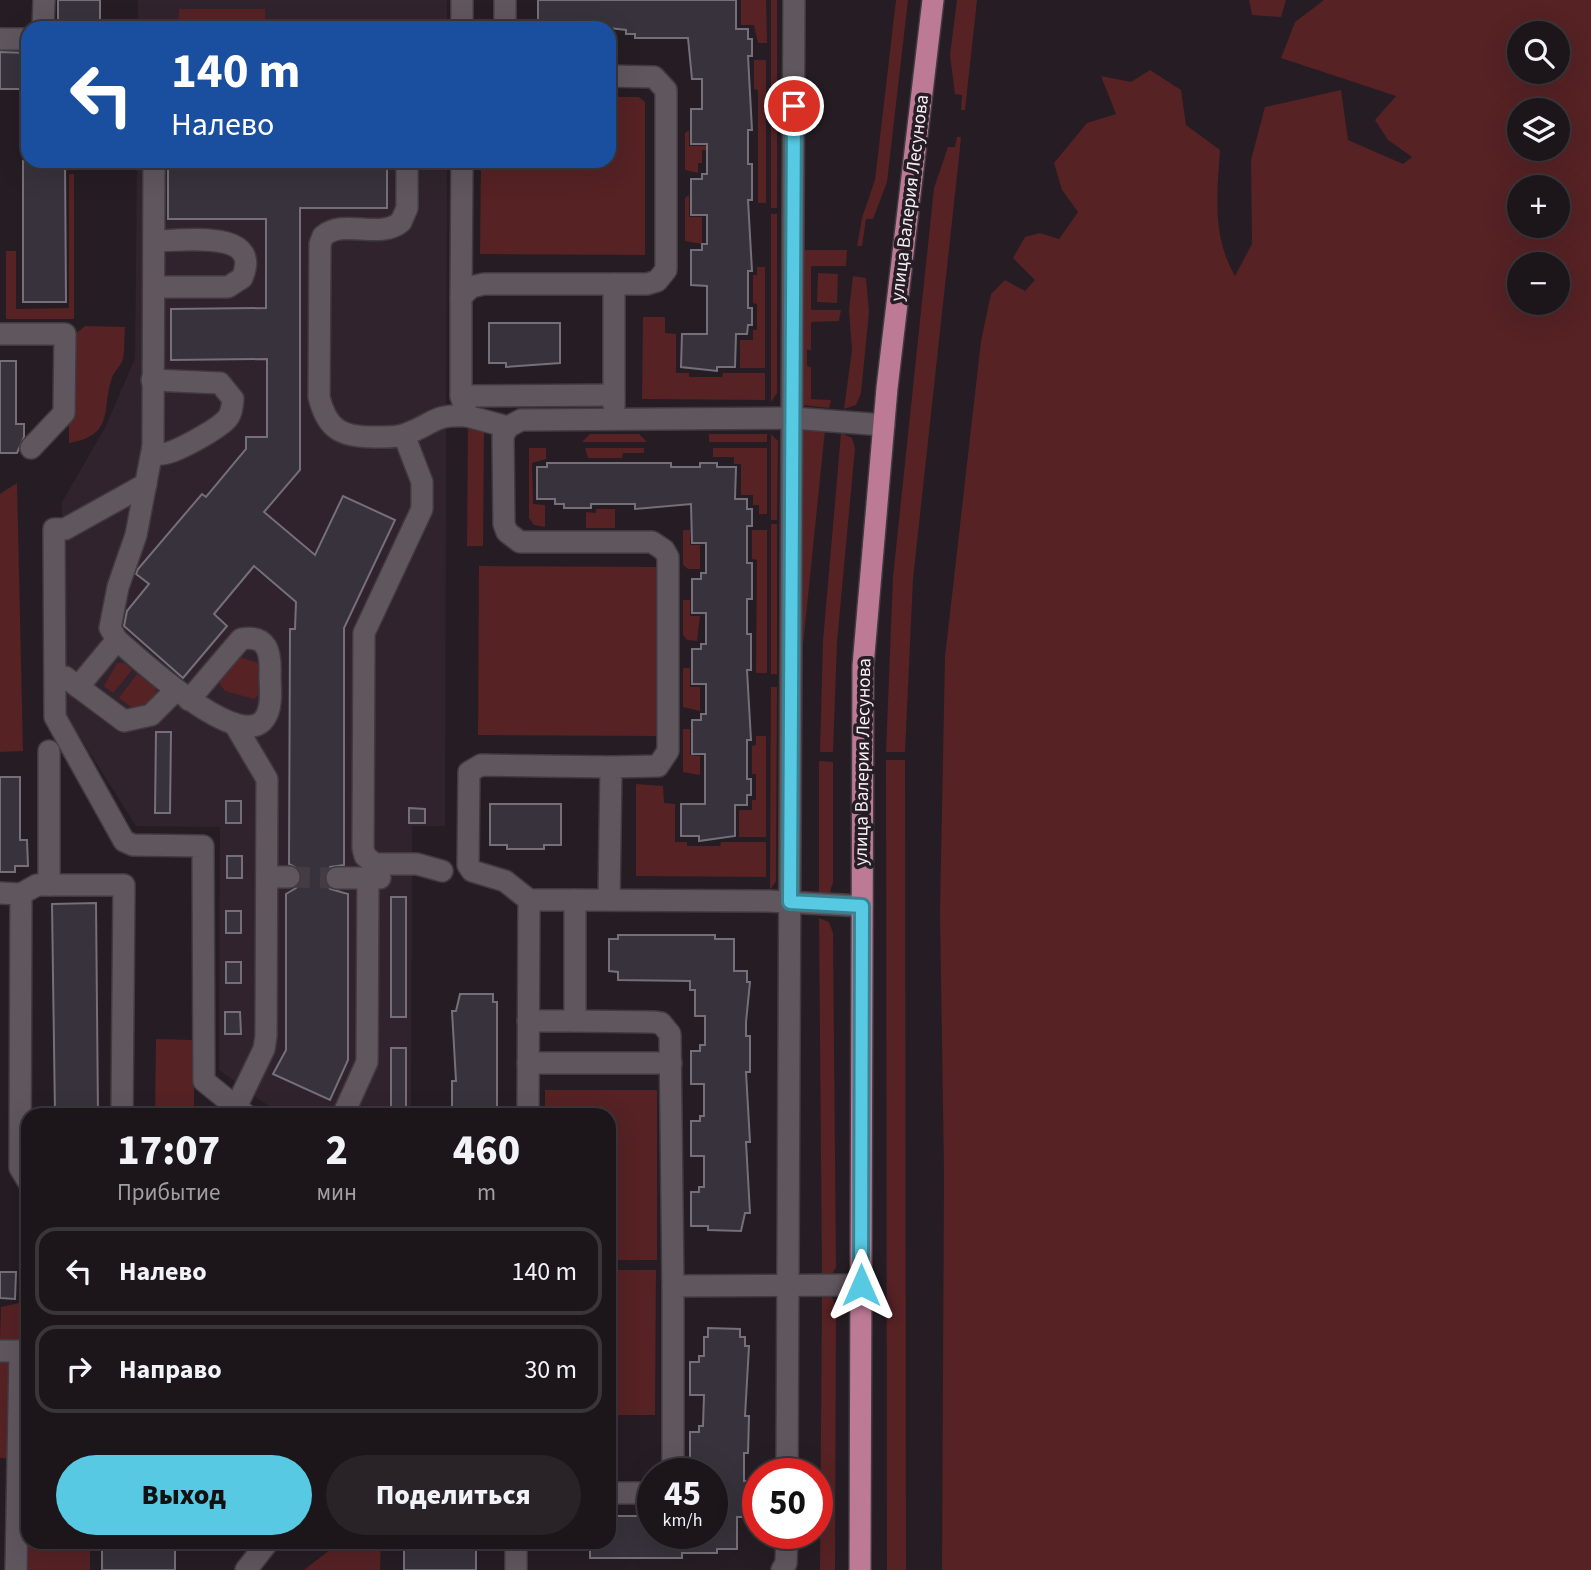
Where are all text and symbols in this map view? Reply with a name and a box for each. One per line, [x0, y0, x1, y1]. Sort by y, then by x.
map controls [1507, 21, 1570, 315]
button: search [1507, 21, 1570, 84]
text: 140 m [171, 37, 300, 107]
icon: left [56, 49, 147, 140]
pin [764, 76, 824, 136]
icon: arrive [775, 87, 813, 125]
street label: улица Валерия Лесунова [884, 93, 936, 303]
button: layers [1507, 98, 1570, 161]
text: Налево [171, 102, 274, 148]
button: + [1507, 175, 1570, 238]
button: − [1507, 252, 1570, 315]
street label: улица Валерия Лесунова [848, 658, 878, 866]
text: 17:07 [117, 1121, 220, 1181]
text: 2 [325, 1121, 348, 1181]
text: 460 [453, 1121, 520, 1181]
text: Прибытие [117, 1176, 221, 1209]
text: мин [316, 1176, 357, 1209]
text: m [477, 1176, 496, 1209]
position arrow [824, 1248, 898, 1322]
icon: left [60, 1252, 98, 1290]
text: Налево [119, 1253, 207, 1290]
text: 140 m [511, 1253, 577, 1290]
icon: right [60, 1350, 98, 1388]
text: Направо [119, 1351, 222, 1388]
text: 30 m [524, 1351, 577, 1388]
button: Выход [56, 1455, 312, 1535]
button: Поделиться [326, 1455, 581, 1535]
speed limit sign: 50 [742, 1458, 833, 1549]
text: 45 [664, 1469, 701, 1519]
text: km/h [663, 1508, 702, 1533]

